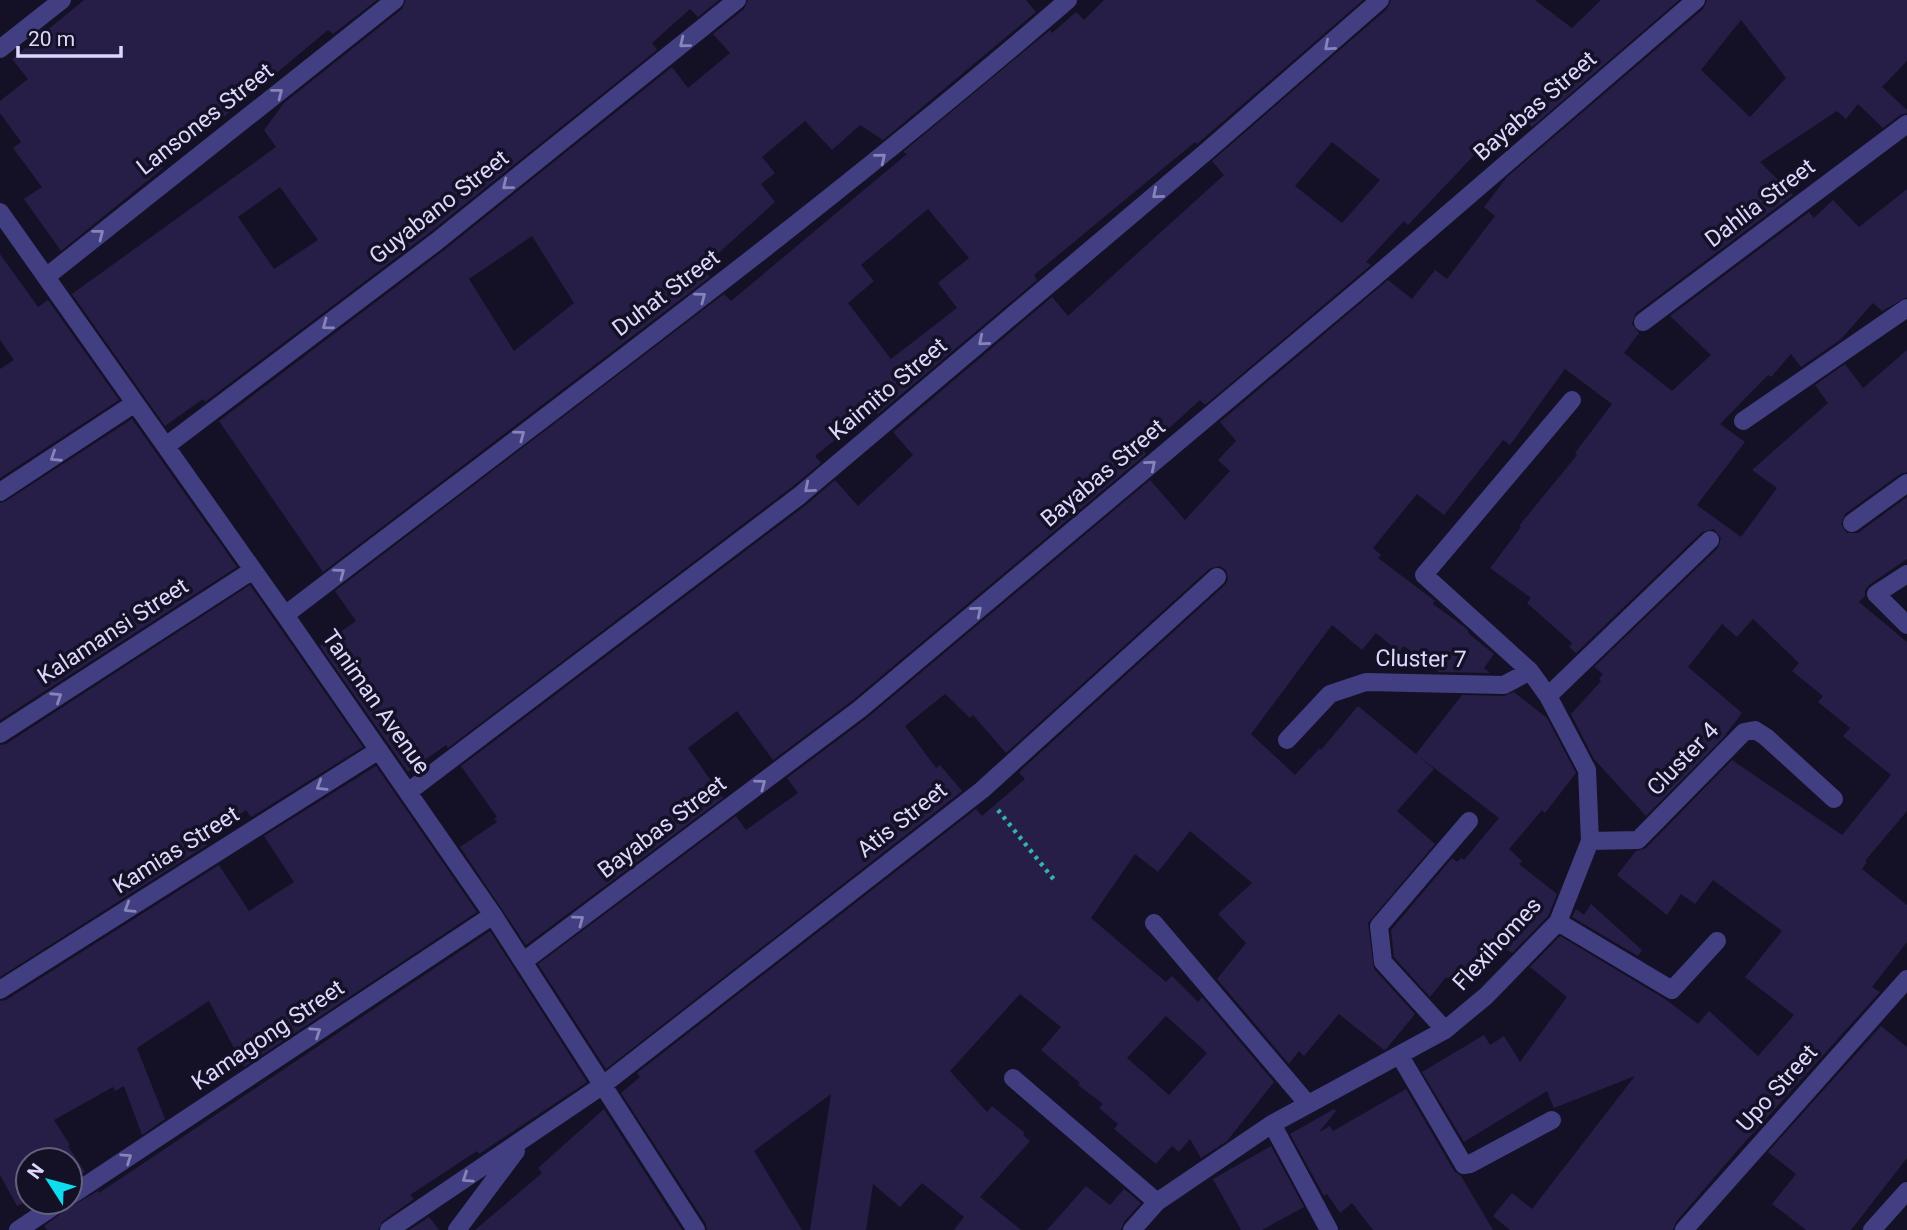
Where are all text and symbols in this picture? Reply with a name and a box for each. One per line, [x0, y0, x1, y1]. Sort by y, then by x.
scale bar [18, 14, 121, 58]
text: 20 m [28, 27, 75, 51]
one-way arrow [679, 34, 691, 47]
one-way arrow [1325, 38, 1338, 50]
street label: Bayabas Street [1468, 45, 1602, 167]
street label: Lansones Street [131, 57, 279, 181]
one-way arrow [269, 89, 282, 101]
street label: Guyabano Street [364, 144, 514, 270]
one-way arrow [873, 153, 885, 166]
street label: Dahlia Street [1700, 153, 1820, 253]
one-way arrow [502, 177, 514, 190]
one-way arrow [1152, 185, 1164, 198]
one-way arrow [92, 230, 104, 243]
street label: Duhat Street [607, 244, 725, 342]
one-way arrow [693, 293, 706, 306]
one-way arrow [322, 316, 334, 329]
street label: Kaimito Street [824, 332, 952, 446]
one-way arrow [978, 332, 991, 345]
street label: Bayabas Street [1035, 413, 1171, 533]
one-way arrow [513, 431, 525, 444]
one-way arrow [50, 448, 63, 461]
one-way arrow [1143, 461, 1156, 473]
one-way arrow [805, 479, 817, 492]
one-way arrow [332, 569, 344, 582]
street label: Kalamansi Street [33, 572, 193, 690]
one-way arrow [968, 607, 981, 619]
street label: Taniman Avenue [316, 625, 436, 779]
street label: Cluster 7 [1375, 645, 1467, 673]
one-way arrow [50, 692, 63, 705]
street label: Cluster 4 [1642, 717, 1724, 801]
street label: Bayabas Street [593, 770, 731, 884]
street label: Atis Street [852, 777, 952, 863]
one-way arrow [316, 778, 329, 791]
one-way arrow [753, 779, 765, 792]
street label: Kamias Street [108, 801, 244, 899]
street label: Flexihomes [1447, 892, 1547, 996]
one-way arrow [124, 900, 137, 913]
one-way arrow [571, 916, 583, 928]
street label: Kamagong Street [187, 974, 349, 1096]
one-way arrow [309, 1027, 322, 1040]
street label: Upo Street [1731, 1039, 1823, 1137]
north arrow [14, 1146, 84, 1216]
one-way arrow [119, 1154, 132, 1166]
text: N [22, 1159, 49, 1183]
one-way arrow [462, 1170, 475, 1183]

